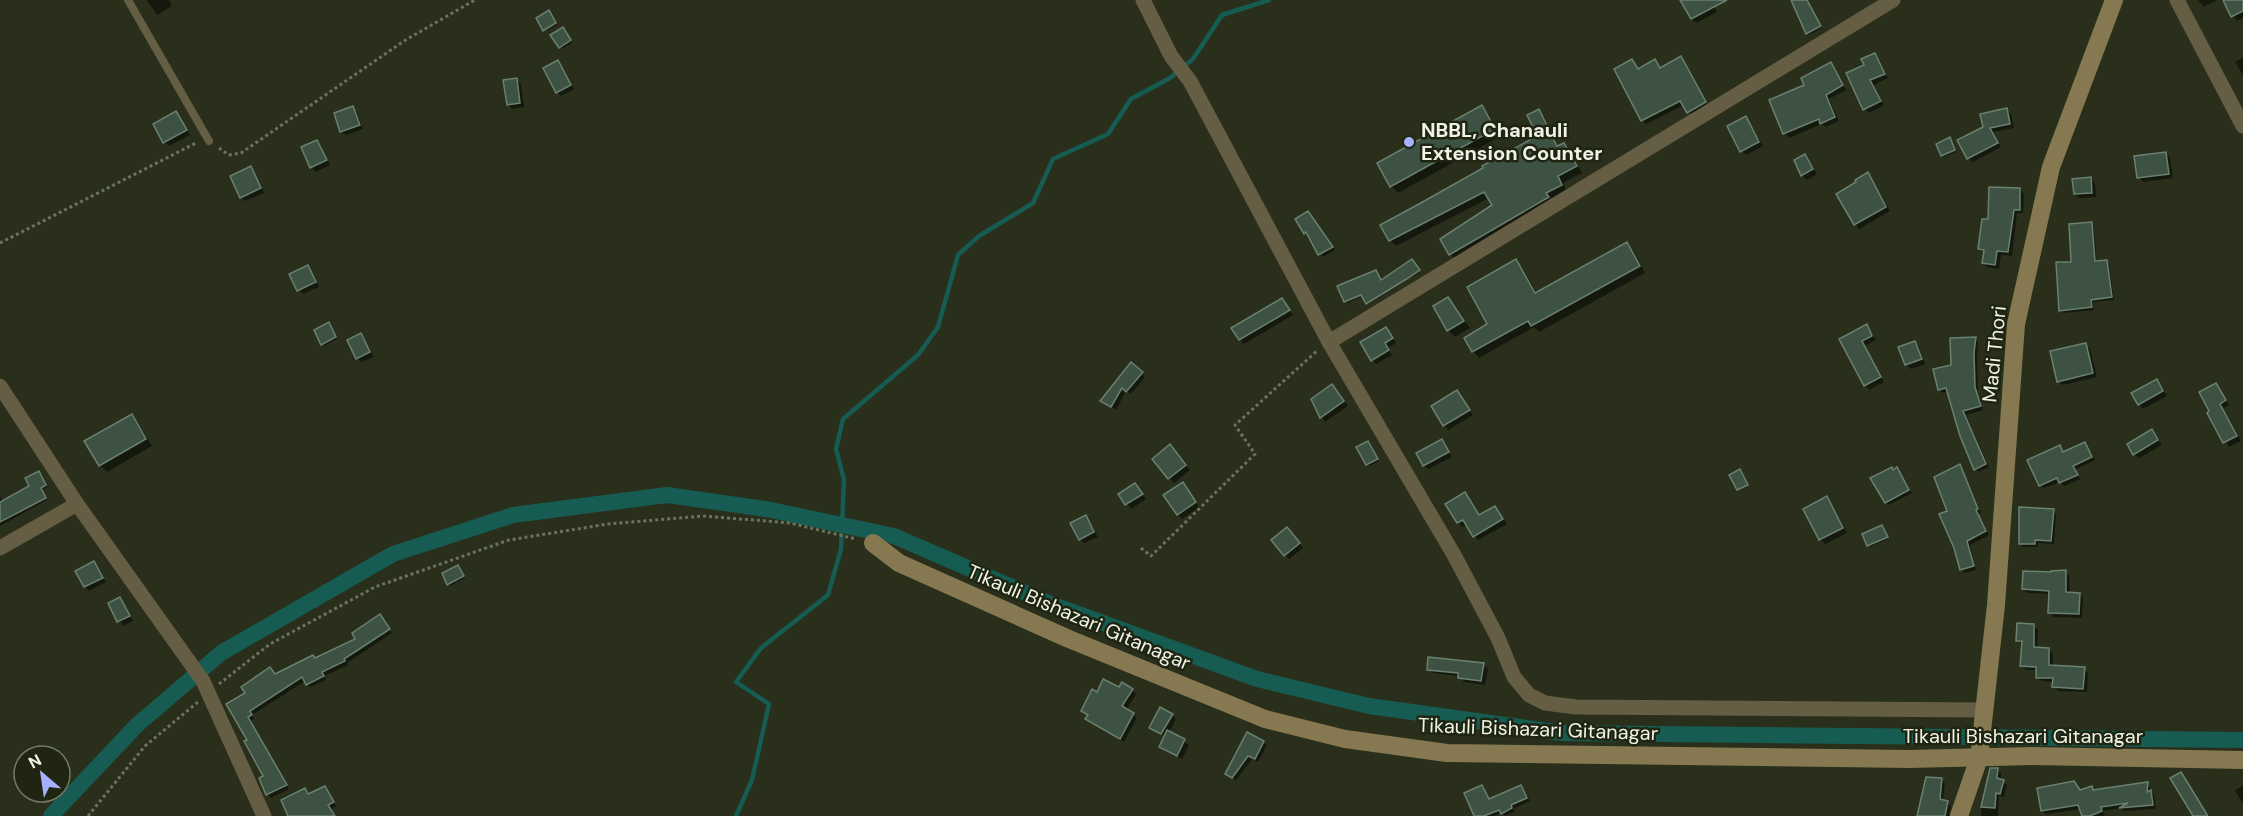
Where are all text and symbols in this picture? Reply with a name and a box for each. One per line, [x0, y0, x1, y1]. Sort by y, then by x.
place label: NBBL, Chanauli Extension Counter [1421, 117, 1602, 166]
marker: NBBL, Chanauli Extension Counter [1402, 135, 1416, 149]
street label: Madi Thori [1976, 304, 2012, 404]
street label: Tikauli Bishazari Gitanagar [963, 558, 1195, 676]
street label: Tikauli Bishazari Gitanagar [1417, 712, 1659, 746]
street label: Tikauli Bishazari Gitanagar [1903, 723, 2143, 749]
north arrow [12, 744, 72, 804]
text: N [25, 749, 45, 773]

